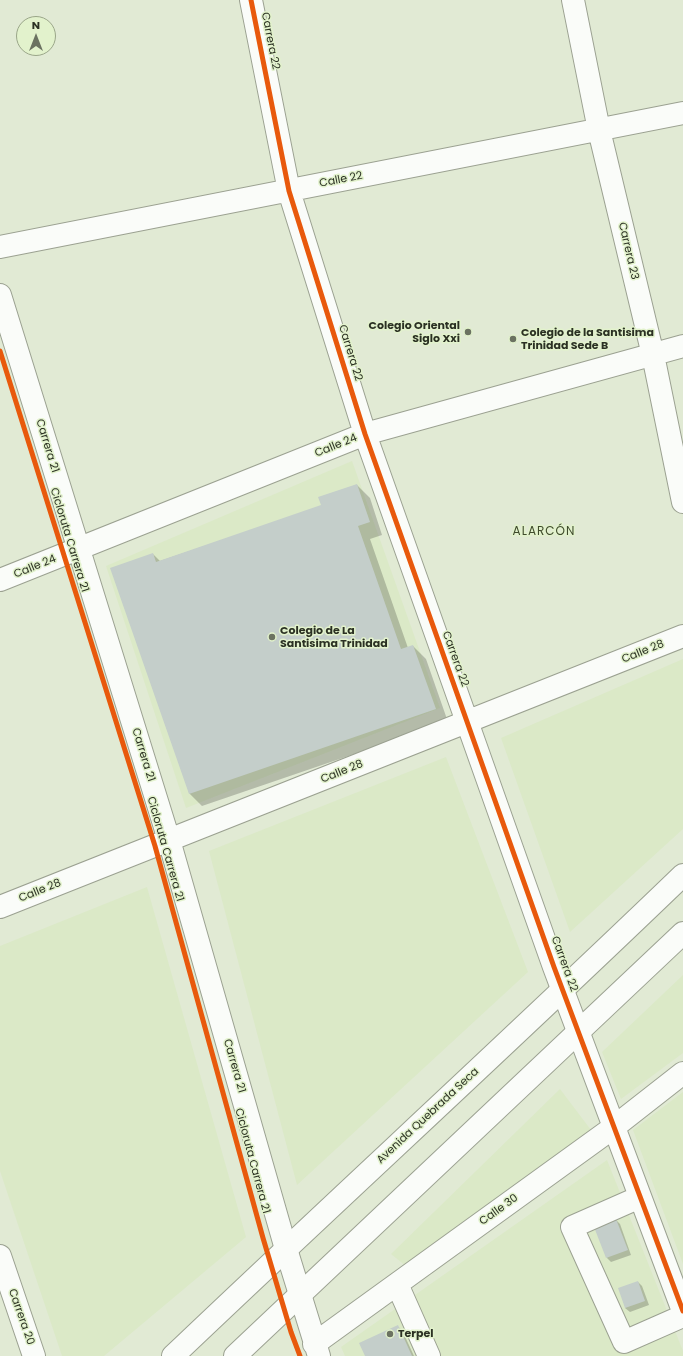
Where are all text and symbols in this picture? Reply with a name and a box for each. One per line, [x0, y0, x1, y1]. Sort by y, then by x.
street label: Carrera 22 [258, 11, 282, 71]
north arrow [16, 16, 56, 56]
text: N [32, 17, 40, 33]
street label: Calle 22 [318, 169, 364, 191]
street label: Carrera 23 [615, 221, 641, 281]
place label: Colegio Oriental Siglo Xxi [369, 319, 460, 345]
street label: Carrera 22 [335, 323, 365, 383]
place label: Colegio de la Santisima Trinidad Sede B [521, 326, 654, 352]
marker: Colegio Oriental Siglo Xxi [463, 327, 473, 337]
marker: Colegio de la Santisima Trinidad Sede B [508, 334, 518, 344]
street label: Carrera 21 [33, 418, 61, 474]
street label: Calle 24 [313, 432, 359, 460]
street label: Cicloruta Carrera 21 [47, 486, 91, 594]
district label: ALARCÓN [513, 525, 575, 539]
street label: Calle 24 [12, 553, 58, 581]
place label: Colegio de La Santisima Trinidad [280, 624, 388, 650]
street label: Carrera 22 [439, 629, 471, 689]
marker: Colegio de La Santisima Trinidad [267, 632, 277, 642]
street label: Calle 28 [620, 638, 666, 666]
street label: Carrera 21 [129, 727, 157, 783]
street label: Calle 28 [319, 758, 365, 786]
street label: Cicloruta Carrera 21 [144, 795, 186, 903]
street label: Calle 28 [17, 877, 63, 905]
street label: Carrera 22 [548, 934, 580, 994]
street label: Carrera 21 [220, 1038, 248, 1094]
street label: Avenida Quebrada Seca [374, 1065, 482, 1167]
street label: Cicloruta Carrera 21 [232, 1107, 272, 1215]
street label: Calle 30 [477, 1192, 521, 1228]
street label: Carrera 20 [5, 1287, 37, 1347]
place label: Terpel [398, 1327, 433, 1341]
marker: Terpel [385, 1329, 395, 1339]

